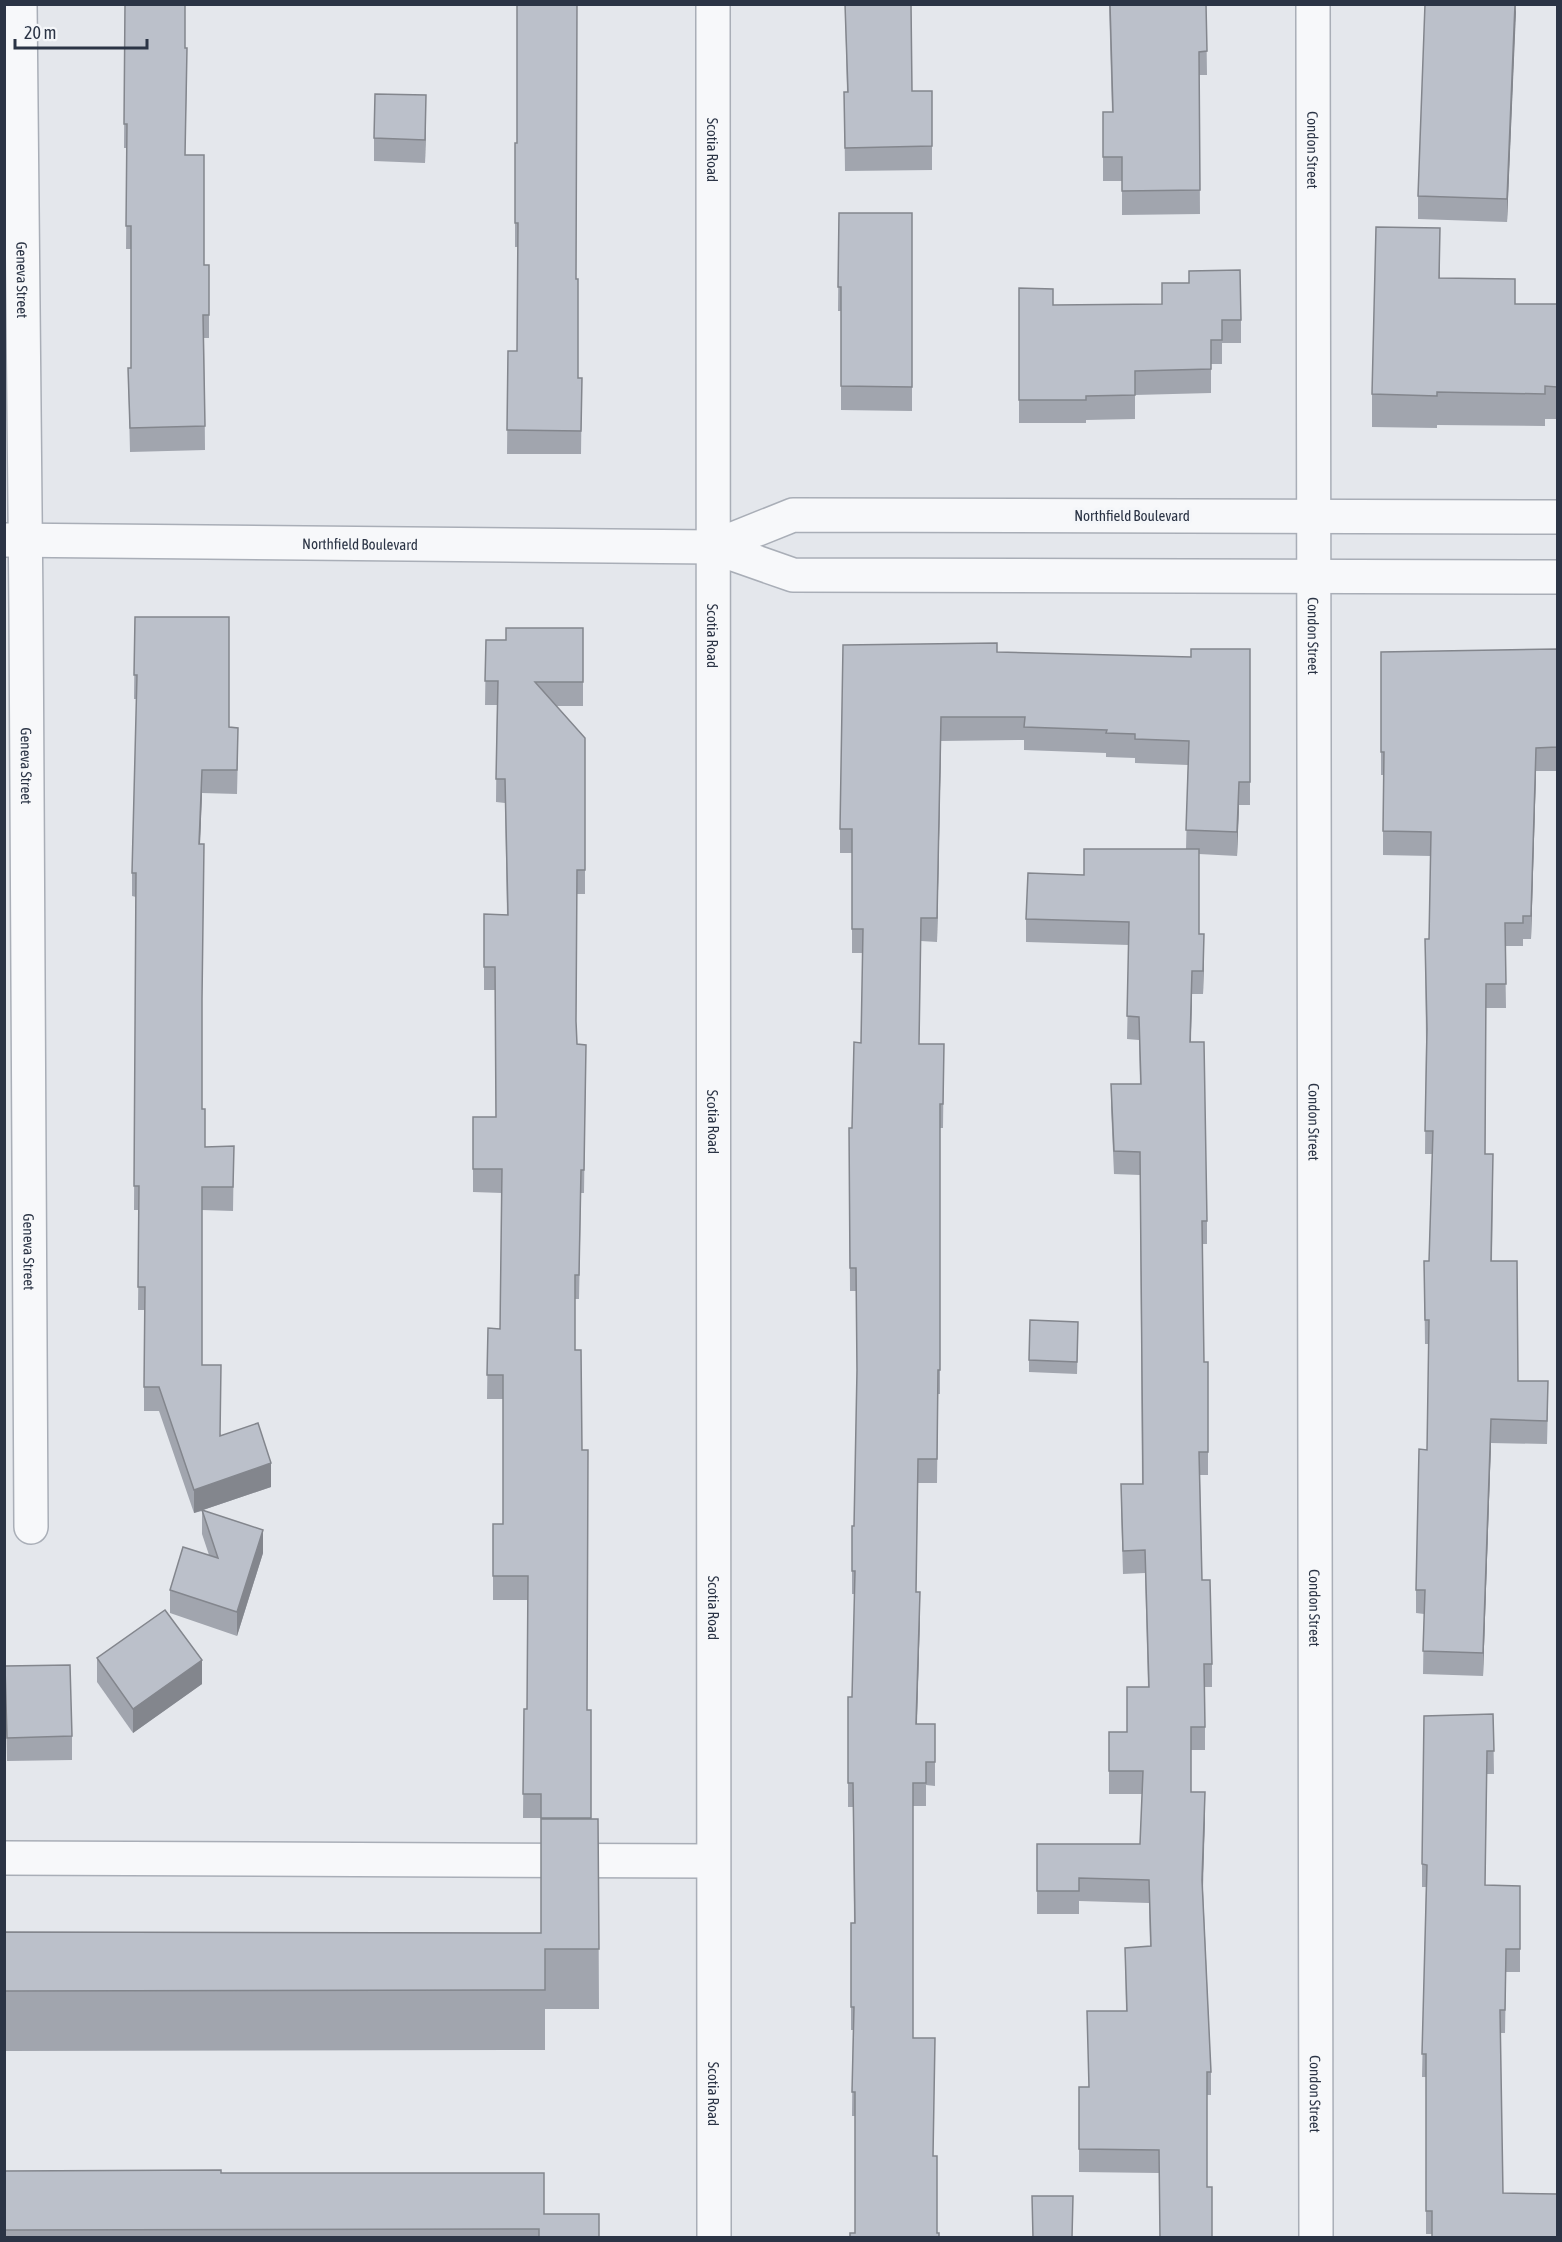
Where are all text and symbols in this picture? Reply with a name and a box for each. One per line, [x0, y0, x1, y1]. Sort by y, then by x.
scale bar [15, 12, 147, 50]
text: 20 m [24, 22, 56, 43]
street label: Condon Street [1305, 111, 1322, 189]
street label: Scotia Road [705, 118, 722, 182]
street label: Geneva Street [14, 242, 32, 318]
street label: Northfield Boulevard [1074, 507, 1190, 524]
street label: Northfield Boulevard [302, 534, 418, 553]
street label: Condon Street [1305, 597, 1322, 675]
street label: Scotia Road [705, 604, 722, 668]
street label: Geneva Street [18, 728, 36, 804]
street label: Condon Street [1306, 1083, 1323, 1161]
street label: Scotia Road [705, 1090, 722, 1154]
street label: Geneva Street [21, 1214, 38, 1290]
street label: Condon Street [1307, 1569, 1324, 1647]
street label: Scotia Road [705, 1576, 722, 1640]
street label: Condon Street [1307, 2055, 1324, 2133]
street label: Scotia Road [705, 2062, 722, 2126]

